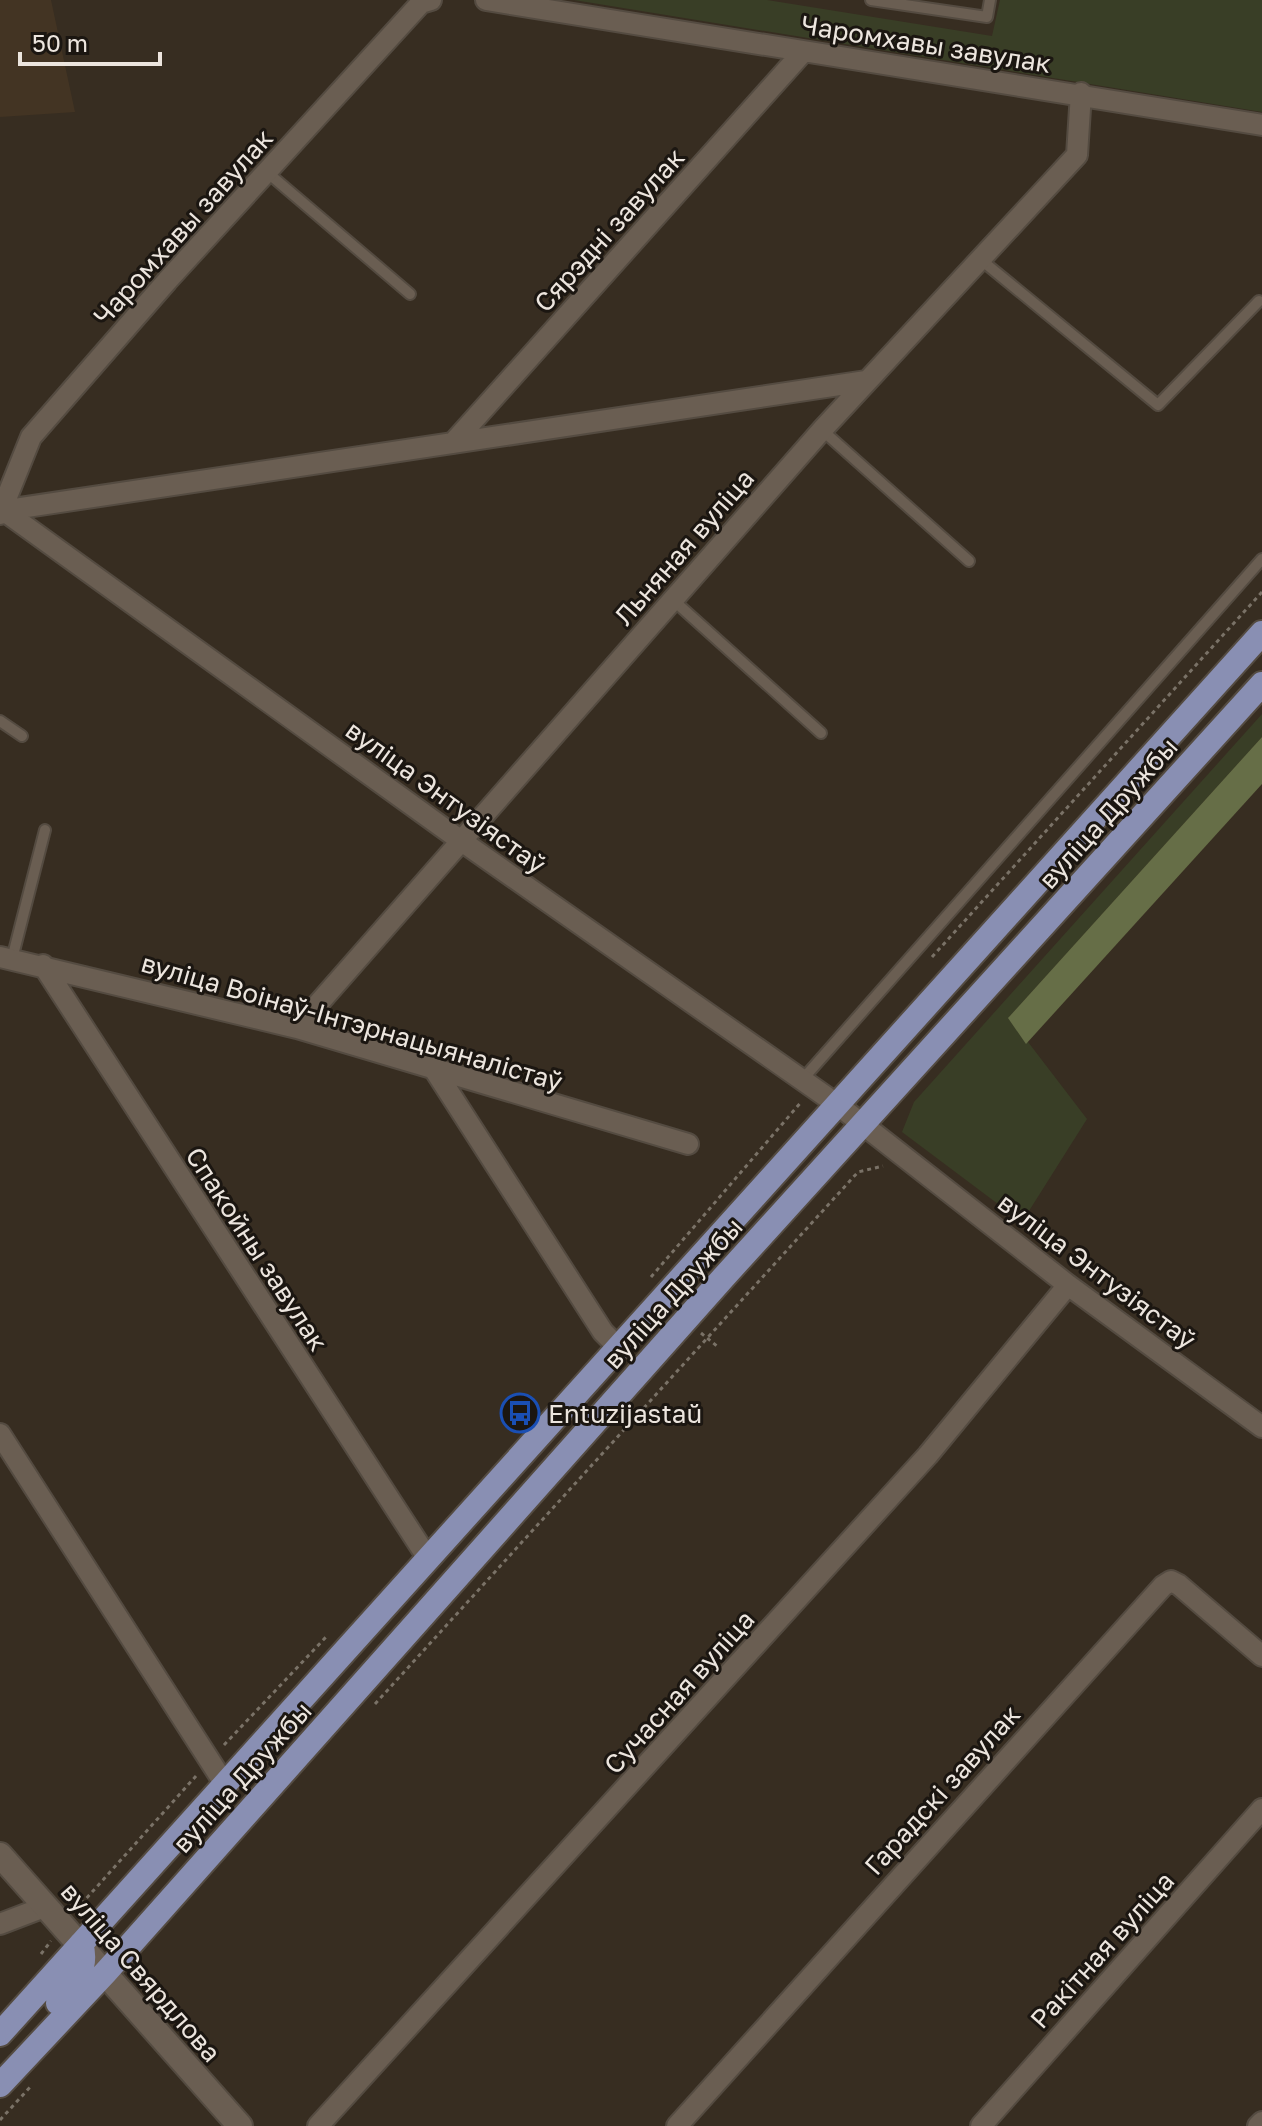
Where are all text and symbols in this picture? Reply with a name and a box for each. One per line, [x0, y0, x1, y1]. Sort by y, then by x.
street label: Чаромхавы завулак [799, 9, 1053, 79]
scale bar [20, 16, 160, 66]
text: 50 m [32, 28, 88, 57]
street label: Чаромхавы завулак [87, 123, 279, 331]
street label: Сярэдні завулак [528, 142, 690, 318]
street label: Льняная вуліца [608, 463, 760, 631]
street label: вуліца Энтузіястаў [340, 714, 552, 880]
street label: вуліца Дружбы [1032, 731, 1184, 895]
street label: вуліца Воінаў-Інтэрнацыяналістаў [138, 947, 567, 1097]
street label: Спакойны завулак [180, 1141, 334, 1357]
street label: вуліца Энтузіястаў [992, 1187, 1202, 1356]
street label: вуліца Дружбы [597, 1211, 749, 1375]
bus stop icon: Entuzijastaŭ [499, 1392, 541, 1434]
place label: Entuzijastaŭ [548, 1398, 702, 1429]
street label: Сучасная вуліца [598, 1604, 760, 1780]
street label: вуліца Дружбы [166, 1695, 318, 1859]
street label: Гарадскі завулак [858, 1699, 1026, 1881]
street label: Ракітная вуліца [1024, 1865, 1180, 2035]
street label: вуліца Свярдлова [55, 1876, 227, 2068]

